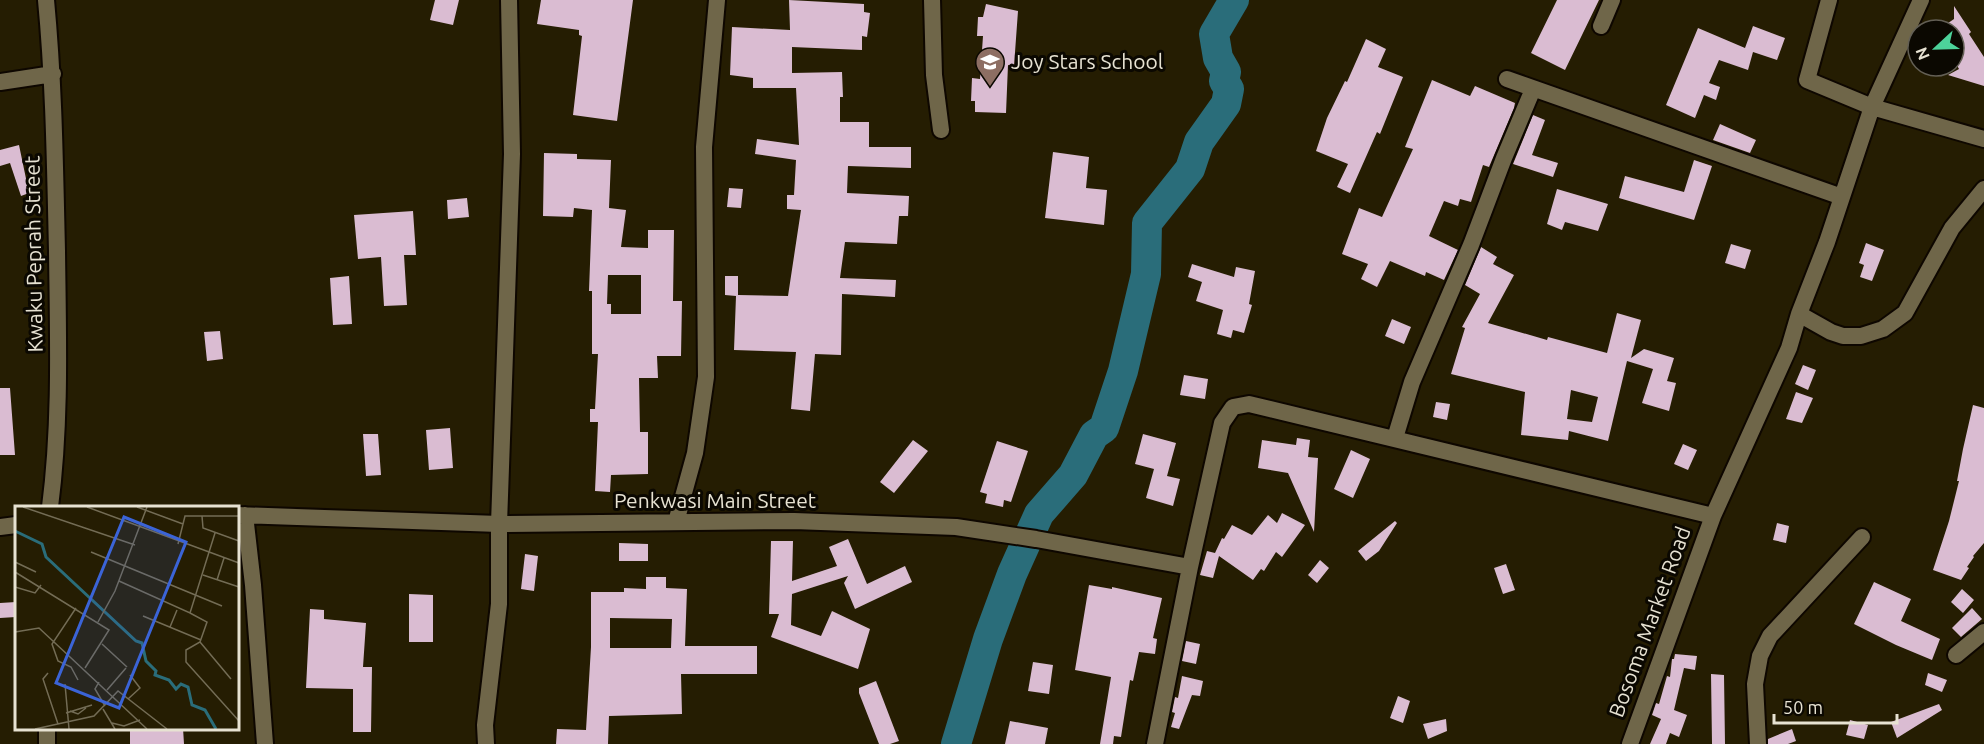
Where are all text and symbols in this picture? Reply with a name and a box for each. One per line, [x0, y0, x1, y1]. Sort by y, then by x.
north arrow [1906, 18, 1966, 78]
text: N [1912, 45, 1933, 63]
school or university icon: Joy Stars School [974, 46, 1006, 88]
place label: Joy Stars School [1011, 49, 1163, 73]
street label: Kwaku Peprah Street [19, 156, 47, 353]
street label: Penkwasi Main Street [614, 488, 816, 512]
inset map [15, 506, 238, 729]
street label: Bosoma Market Road [1603, 523, 1695, 720]
scale bar [1774, 687, 1897, 725]
text: 50 m [1783, 697, 1823, 717]

